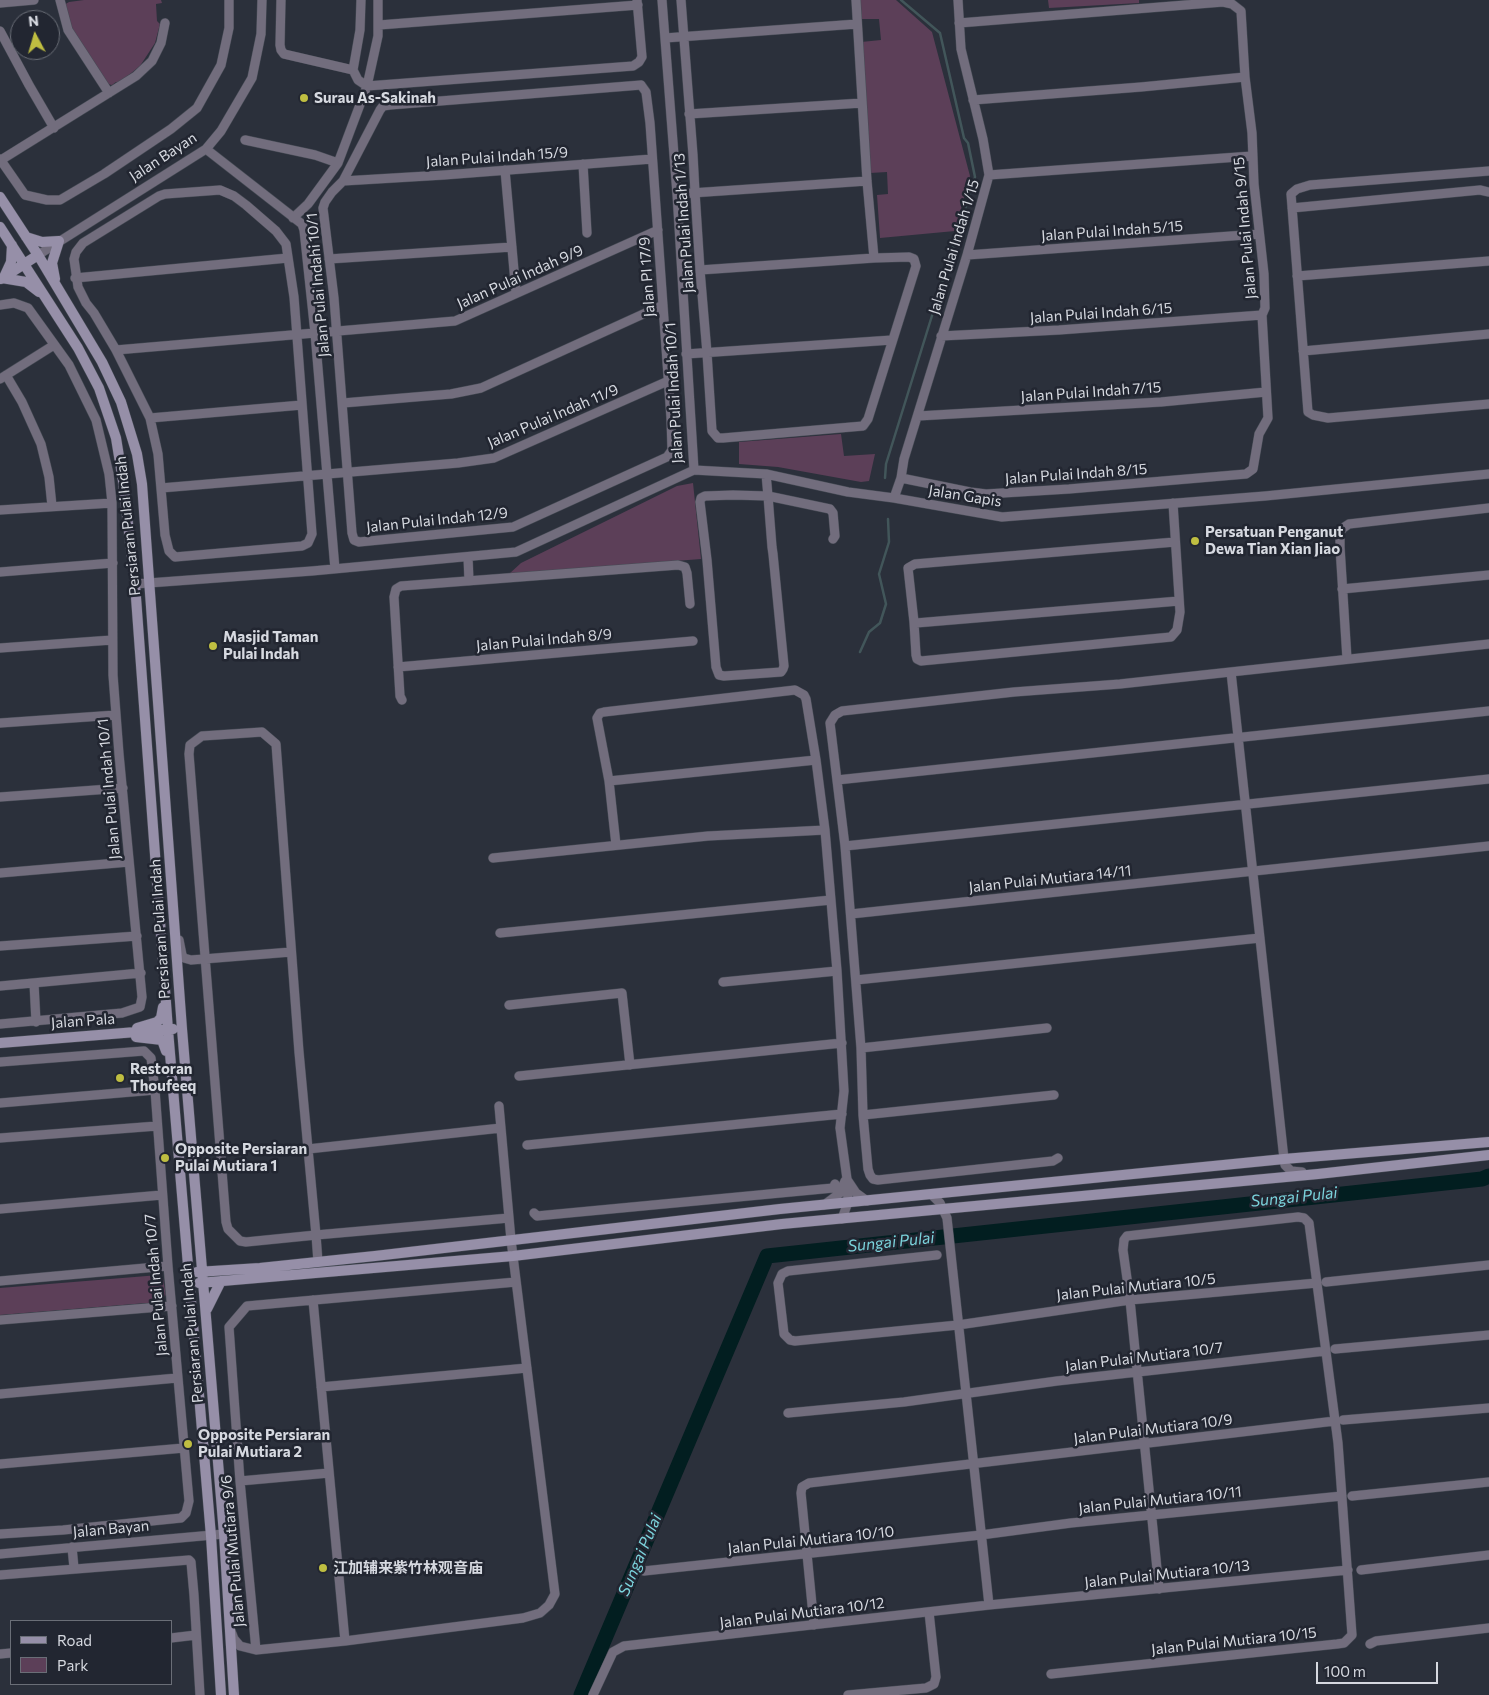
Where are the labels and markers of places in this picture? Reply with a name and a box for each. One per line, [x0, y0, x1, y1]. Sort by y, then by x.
place label: Surau As-Sakinah [314, 89, 436, 107]
marker: Surau As-Sakinah [298, 92, 310, 104]
place label: Persatuan Penganut Dewa Tian Xian Jiao [1205, 523, 1343, 558]
marker: Persatuan Penganut Dewa Tian Xian Jiao [1189, 535, 1201, 547]
place label: Masjid Taman Pulai Indah [223, 628, 318, 663]
marker: Masjid Taman Pulai Indah [207, 640, 219, 652]
place label: Restoran Thoufeeq [130, 1060, 196, 1095]
marker: Restoran Thoufeeq [114, 1072, 126, 1084]
place label: Opposite Persiaran Pulai Mutiara 1 [175, 1140, 307, 1175]
marker: Opposite Persiaran Pulai Mutiara 1 [159, 1152, 171, 1164]
place label: Opposite Persiaran Pulai Mutiara 2 [198, 1426, 330, 1461]
marker: Opposite Persiaran Pulai Mutiara 2 [182, 1438, 194, 1450]
place label: 江加辅来紫竹林观音庙 [333, 1559, 483, 1577]
marker: 江加辅来紫竹林观音庙 [317, 1562, 329, 1574]

